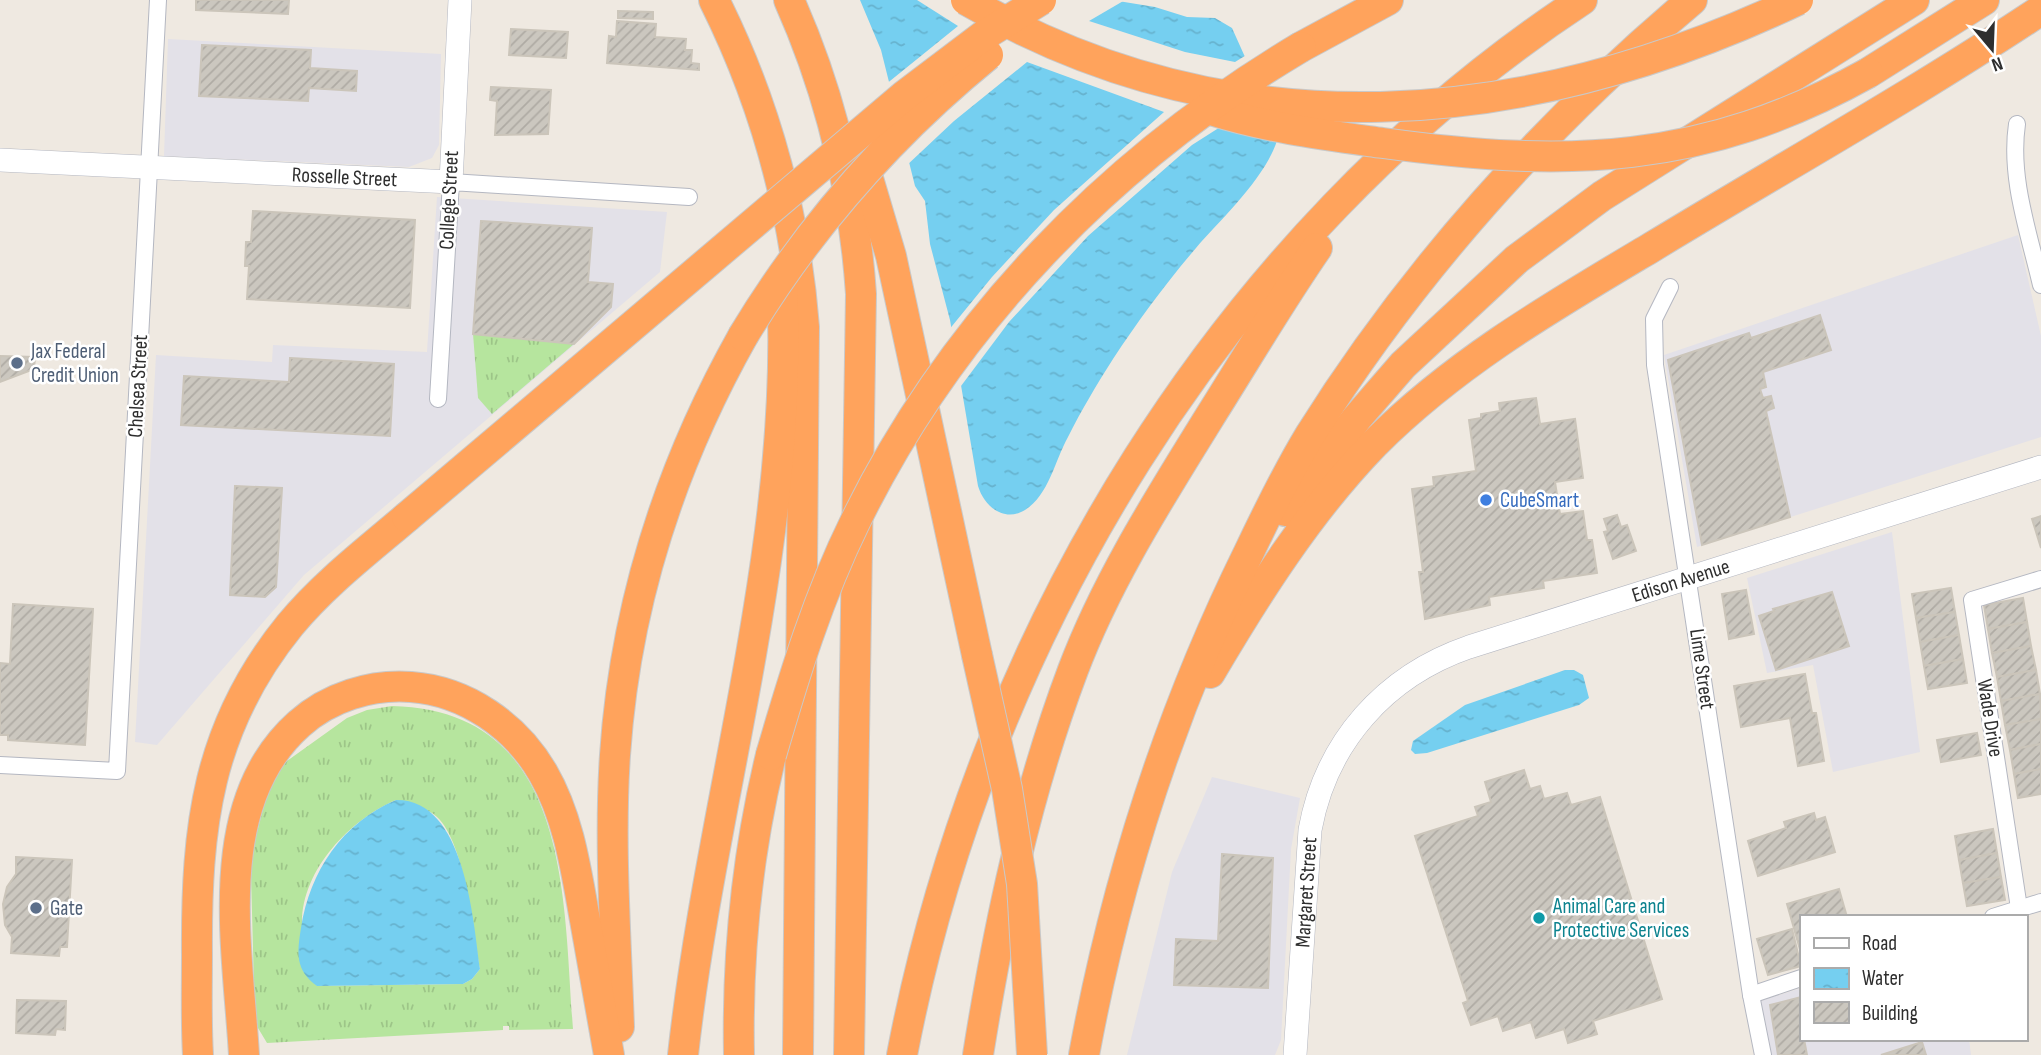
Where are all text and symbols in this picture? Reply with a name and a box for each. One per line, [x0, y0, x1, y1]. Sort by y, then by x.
north arrow [1957, 14, 2027, 84]
text: N [1989, 51, 2006, 76]
street label: College Street [434, 150, 464, 250]
street label: Rosselle Street [291, 162, 398, 192]
street label: Chelsea Street [123, 334, 153, 438]
place label: Jax Federal Credit Union [30, 339, 119, 388]
marker: Jax Federal Credit Union [9, 355, 25, 371]
place label: CubeSmart [1500, 488, 1579, 513]
marker: CubeSmart [1478, 492, 1494, 508]
street label: Edison Avenue [1629, 553, 1733, 608]
street label: Lime Street [1684, 627, 1720, 711]
street label: Wade Drive [1972, 677, 2008, 759]
street label: Margaret Street [1290, 836, 1322, 948]
place label: Animal Care and Protective Services [1552, 894, 1689, 943]
place label: Gate [50, 896, 83, 921]
marker: Gate [28, 900, 44, 916]
marker: Animal Care and Protective Services [1531, 910, 1547, 926]
legend [1800, 915, 2027, 1041]
text: Road [1862, 931, 1897, 956]
text: Water [1862, 966, 1904, 991]
text: Building [1862, 1001, 1918, 1026]

